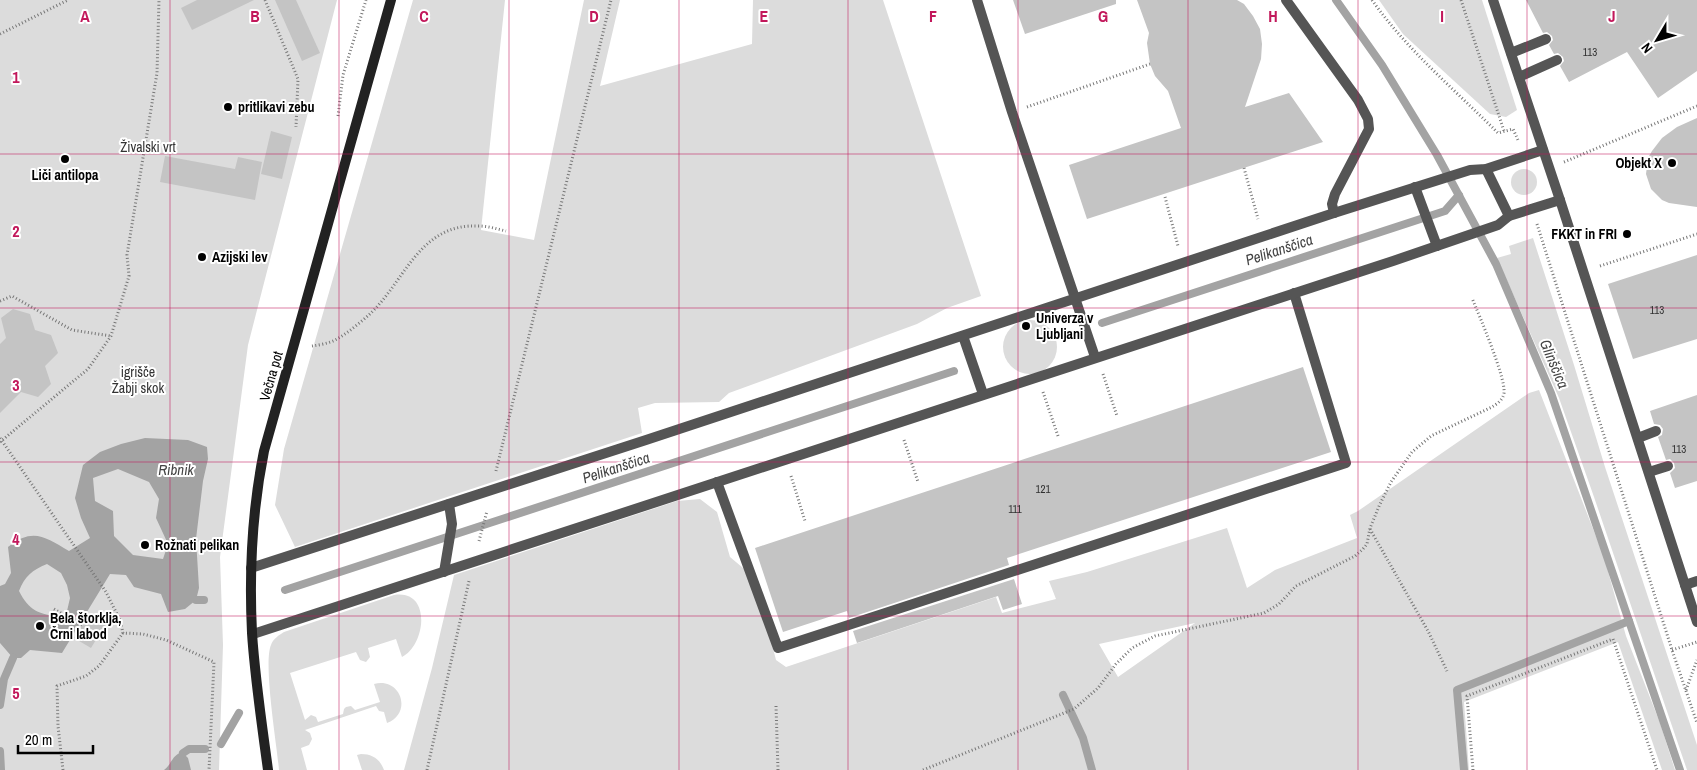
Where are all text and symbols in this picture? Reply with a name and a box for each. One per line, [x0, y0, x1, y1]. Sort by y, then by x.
text: A [80, 5, 90, 27]
text: B [250, 5, 260, 27]
text: C [419, 5, 429, 27]
text: D [589, 5, 599, 27]
text: E [760, 5, 769, 27]
text: F [929, 5, 937, 27]
text: G [1098, 5, 1108, 27]
text: H [1268, 5, 1278, 27]
text: I [1440, 5, 1444, 27]
text: J [1608, 5, 1616, 27]
north arrow [1632, 15, 1682, 65]
text: N [1637, 39, 1656, 57]
house number: 113 [1583, 45, 1597, 59]
text: 1 [12, 66, 20, 88]
place label: pritlikavi zebu [238, 98, 315, 116]
marker: pritlikavi zebu [222, 101, 234, 113]
park label: Živalski vrt [120, 138, 176, 156]
marker: Liči antilopa [59, 153, 71, 165]
place label: Objekt X [1615, 154, 1662, 172]
marker: Objekt X [1666, 157, 1678, 169]
place label: Liči antilopa [32, 166, 99, 184]
text: 2 [12, 220, 20, 242]
place label: FKKT in FRI [1551, 225, 1617, 243]
marker: FKKT in FRI [1621, 228, 1633, 240]
water label: Pelikanščica [1242, 229, 1315, 270]
place label: Azijski lev [212, 248, 268, 266]
marker: Azijski lev [196, 251, 208, 263]
house number: 113 [1650, 303, 1664, 317]
place label: Univerza v Ljubljani [1036, 309, 1094, 343]
marker: Univerza v Ljubljani [1020, 320, 1032, 332]
water label: Glinščica [1535, 336, 1574, 392]
street label: Večna pot [255, 349, 287, 403]
park label: igrišče Žabji skok [112, 363, 164, 397]
text: 3 [12, 374, 20, 396]
house number: 113 [1672, 442, 1686, 456]
water label: Pelikanščica [579, 447, 652, 488]
water label: Ribnik [158, 459, 195, 480]
house number: 121 [1035, 482, 1051, 496]
house number: 111 [1008, 502, 1022, 516]
text: 4 [12, 528, 20, 550]
place label: Rožnati pelikan [155, 536, 239, 554]
marker: Rožnati pelikan [139, 539, 151, 551]
place label: Bela štorklja, Črni labod [50, 609, 121, 643]
marker: Bela štorklja, Črni labod [34, 620, 46, 632]
text: 5 [12, 682, 20, 704]
scale bar [18, 722, 92, 754]
text: 20 m [25, 729, 52, 750]

